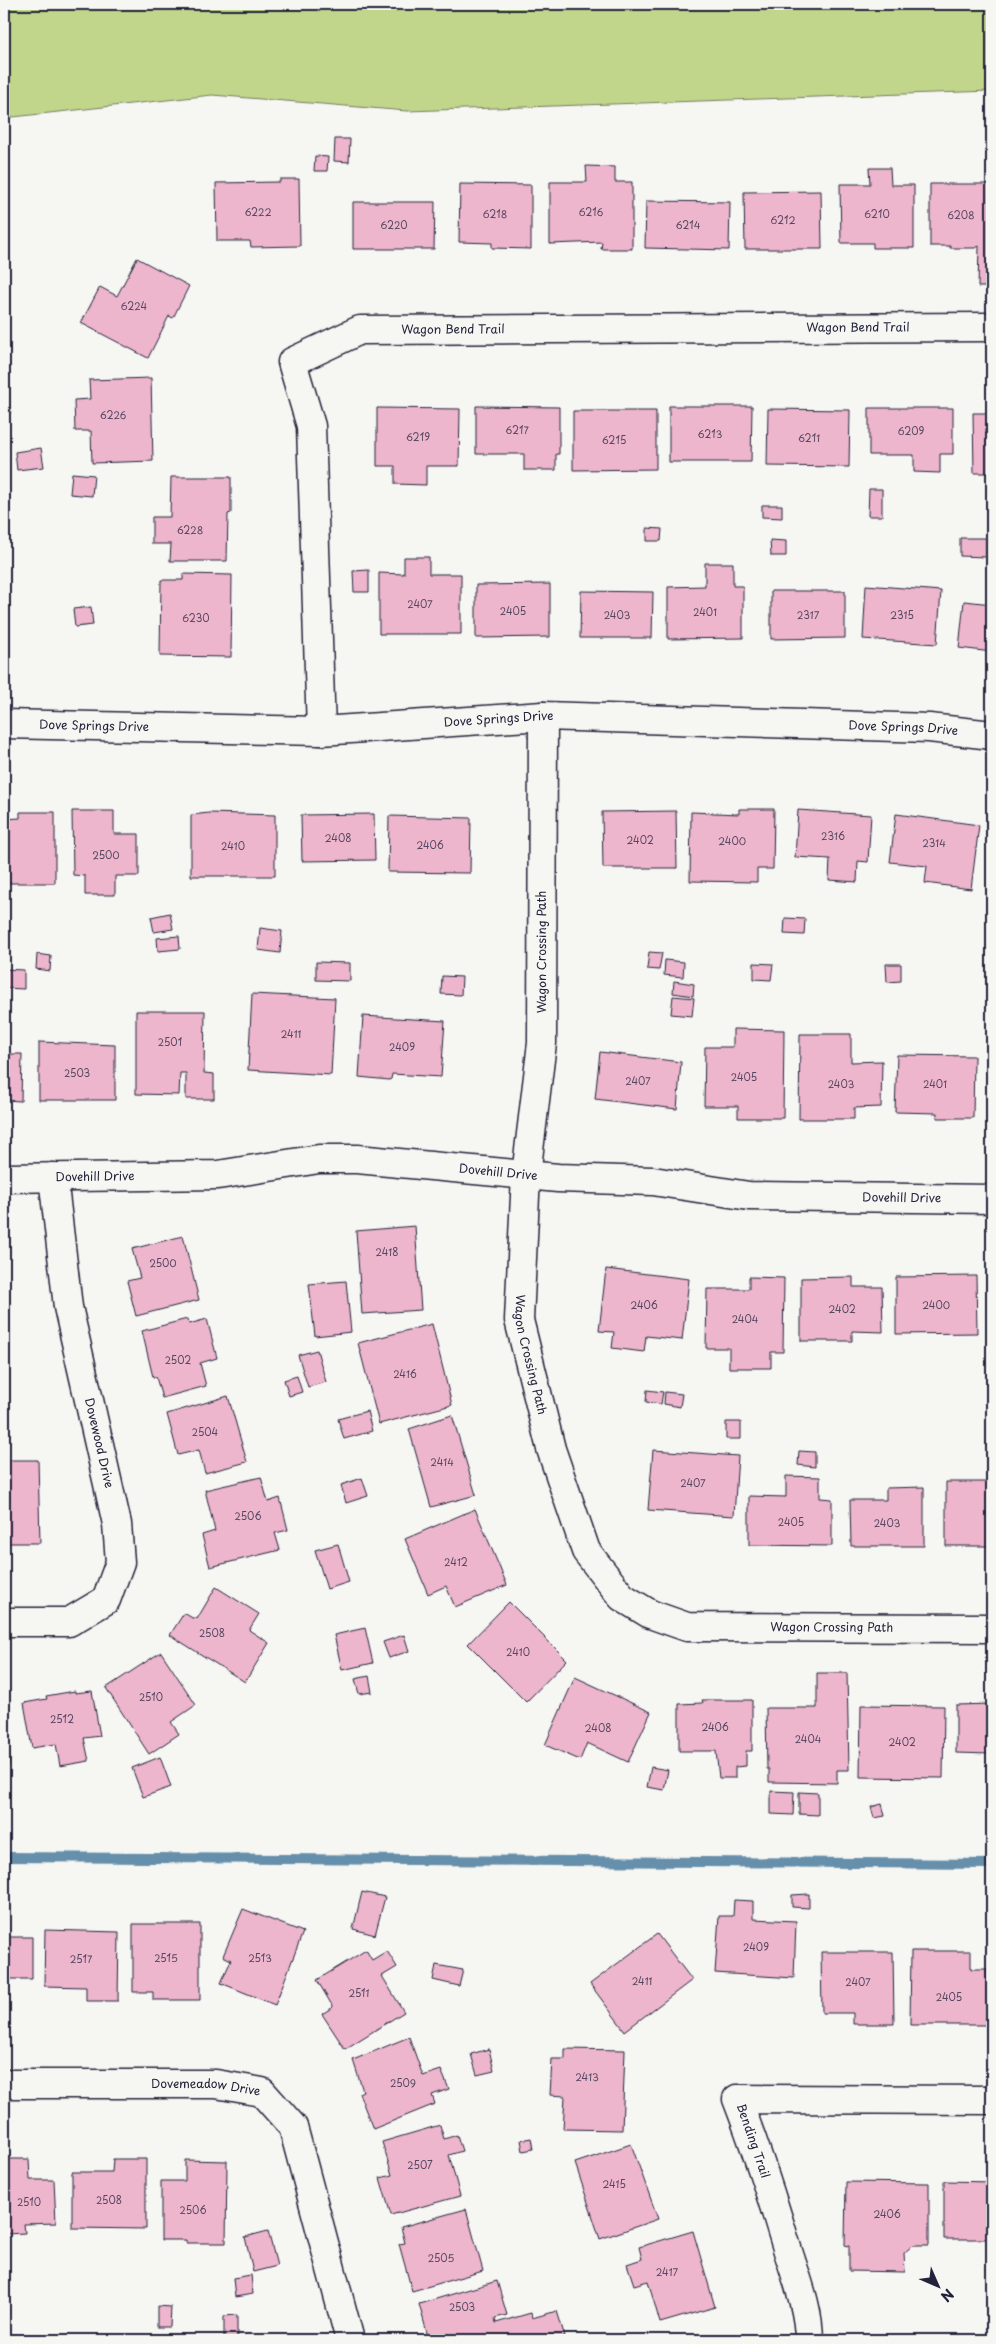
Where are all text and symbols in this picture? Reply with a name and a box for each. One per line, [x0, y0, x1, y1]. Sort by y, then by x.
house number: 6222 [244, 204, 272, 219]
house number: 6216 [579, 204, 603, 219]
house number: 6218 [483, 206, 507, 221]
house number: 6210 [864, 206, 890, 221]
house number: 6208 [947, 207, 975, 222]
house number: 6212 [770, 212, 796, 227]
house number: 6220 [380, 217, 408, 232]
house number: 6214 [676, 217, 701, 232]
house number: 6224 [121, 298, 148, 313]
street label: Wagon Bend Trail [806, 317, 910, 336]
street label: Wagon Bend Trail [401, 319, 505, 338]
house number: 6226 [100, 407, 126, 422]
house number: 6217 [505, 422, 529, 437]
house number: 6209 [898, 423, 924, 438]
house number: 6213 [698, 426, 723, 441]
house number: 6219 [406, 429, 430, 444]
house number: 6211 [798, 430, 820, 445]
house number: 6215 [602, 432, 626, 447]
house number: 6228 [177, 522, 203, 537]
house number: 2407 [407, 596, 433, 611]
house number: 2405 [500, 603, 526, 618]
house number: 2401 [693, 604, 717, 619]
house number: 2403 [604, 607, 631, 622]
house number: 2317 [797, 607, 820, 622]
house number: 2315 [890, 607, 914, 622]
house number: 6230 [182, 610, 210, 625]
street label: Dove Springs Drive [443, 706, 554, 731]
street label: Dove Springs Drive [39, 715, 149, 735]
street label: Dove Springs Drive [848, 715, 959, 739]
house number: 2316 [821, 828, 845, 843]
house number: 2408 [325, 830, 352, 845]
house number: 2402 [626, 832, 654, 847]
house number: 2400 [718, 833, 746, 848]
house number: 2314 [922, 835, 946, 850]
house number: 2406 [416, 837, 444, 852]
house number: 2410 [221, 838, 245, 853]
house number: 2500 [92, 847, 120, 862]
street label: Wagon Crossing Path [532, 891, 550, 1013]
house number: 2411 [281, 1026, 302, 1041]
house number: 2501 [158, 1034, 182, 1049]
house number: 2409 [389, 1039, 415, 1054]
house number: 2503 [64, 1065, 90, 1080]
house number: 2405 [731, 1069, 757, 1084]
house number: 2407 [625, 1073, 651, 1088]
house number: 2403 [828, 1076, 855, 1091]
house number: 2401 [923, 1076, 947, 1091]
street label: Dovehill Drive [458, 1159, 538, 1184]
street label: Dovehill Drive [55, 1166, 135, 1185]
street label: Dovehill Drive [862, 1187, 941, 1206]
house number: 2418 [376, 1244, 398, 1259]
house number: 2500 [149, 1255, 177, 1270]
street label: Wagon Crossing Path [511, 1294, 552, 1416]
house number: 2406 [630, 1297, 658, 1312]
house number: 2400 [922, 1297, 950, 1312]
house number: 2402 [828, 1301, 856, 1316]
house number: 2404 [732, 1311, 759, 1326]
house number: 2502 [165, 1352, 191, 1367]
house number: 2416 [393, 1366, 417, 1381]
street label: Dovewood Drive [81, 1396, 119, 1490]
house number: 2504 [192, 1424, 219, 1439]
house number: 2414 [430, 1454, 454, 1469]
house number: 2407 [680, 1475, 706, 1490]
house number: 2506 [235, 1508, 261, 1523]
house number: 2405 [778, 1514, 804, 1529]
house number: 2403 [874, 1515, 901, 1530]
house number: 2412 [444, 1554, 468, 1569]
street label: Wagon Crossing Path [770, 1617, 893, 1636]
house number: 2508 [199, 1625, 225, 1640]
house number: 2410 [506, 1644, 530, 1659]
house number: 2510 [139, 1689, 163, 1704]
house number: 2512 [50, 1711, 74, 1726]
house number: 2406 [701, 1719, 729, 1734]
house number: 2408 [585, 1720, 612, 1735]
house number: 2404 [795, 1731, 822, 1746]
house number: 2402 [888, 1734, 916, 1749]
house number: 2409 [743, 1939, 769, 1954]
house number: 2515 [154, 1950, 178, 1965]
house number: 2513 [248, 1950, 272, 1965]
house number: 2517 [70, 1951, 93, 1966]
house number: 2411 [632, 1973, 653, 1988]
house number: 2407 [845, 1974, 871, 1989]
house number: 2511 [349, 1985, 370, 2000]
house number: 2405 [936, 1989, 962, 2004]
house number: 2413 [575, 2069, 599, 2084]
street label: Dovemeadow Drive [151, 2074, 263, 2100]
house number: 2509 [390, 2075, 416, 2090]
street label: Bending Trail [733, 2101, 775, 2180]
house number: 2507 [407, 2157, 433, 2172]
house number: 2415 [602, 2176, 626, 2191]
house number: 2508 [96, 2192, 122, 2207]
house number: 2510 [17, 2194, 41, 2209]
house number: 2506 [180, 2202, 206, 2217]
house number: 2406 [873, 2206, 901, 2221]
house number: 2505 [428, 2250, 454, 2265]
north arrow [914, 2262, 964, 2312]
house number: 2417 [656, 2264, 679, 2279]
text: N [936, 2284, 959, 2307]
house number: 2503 [449, 2299, 475, 2314]

